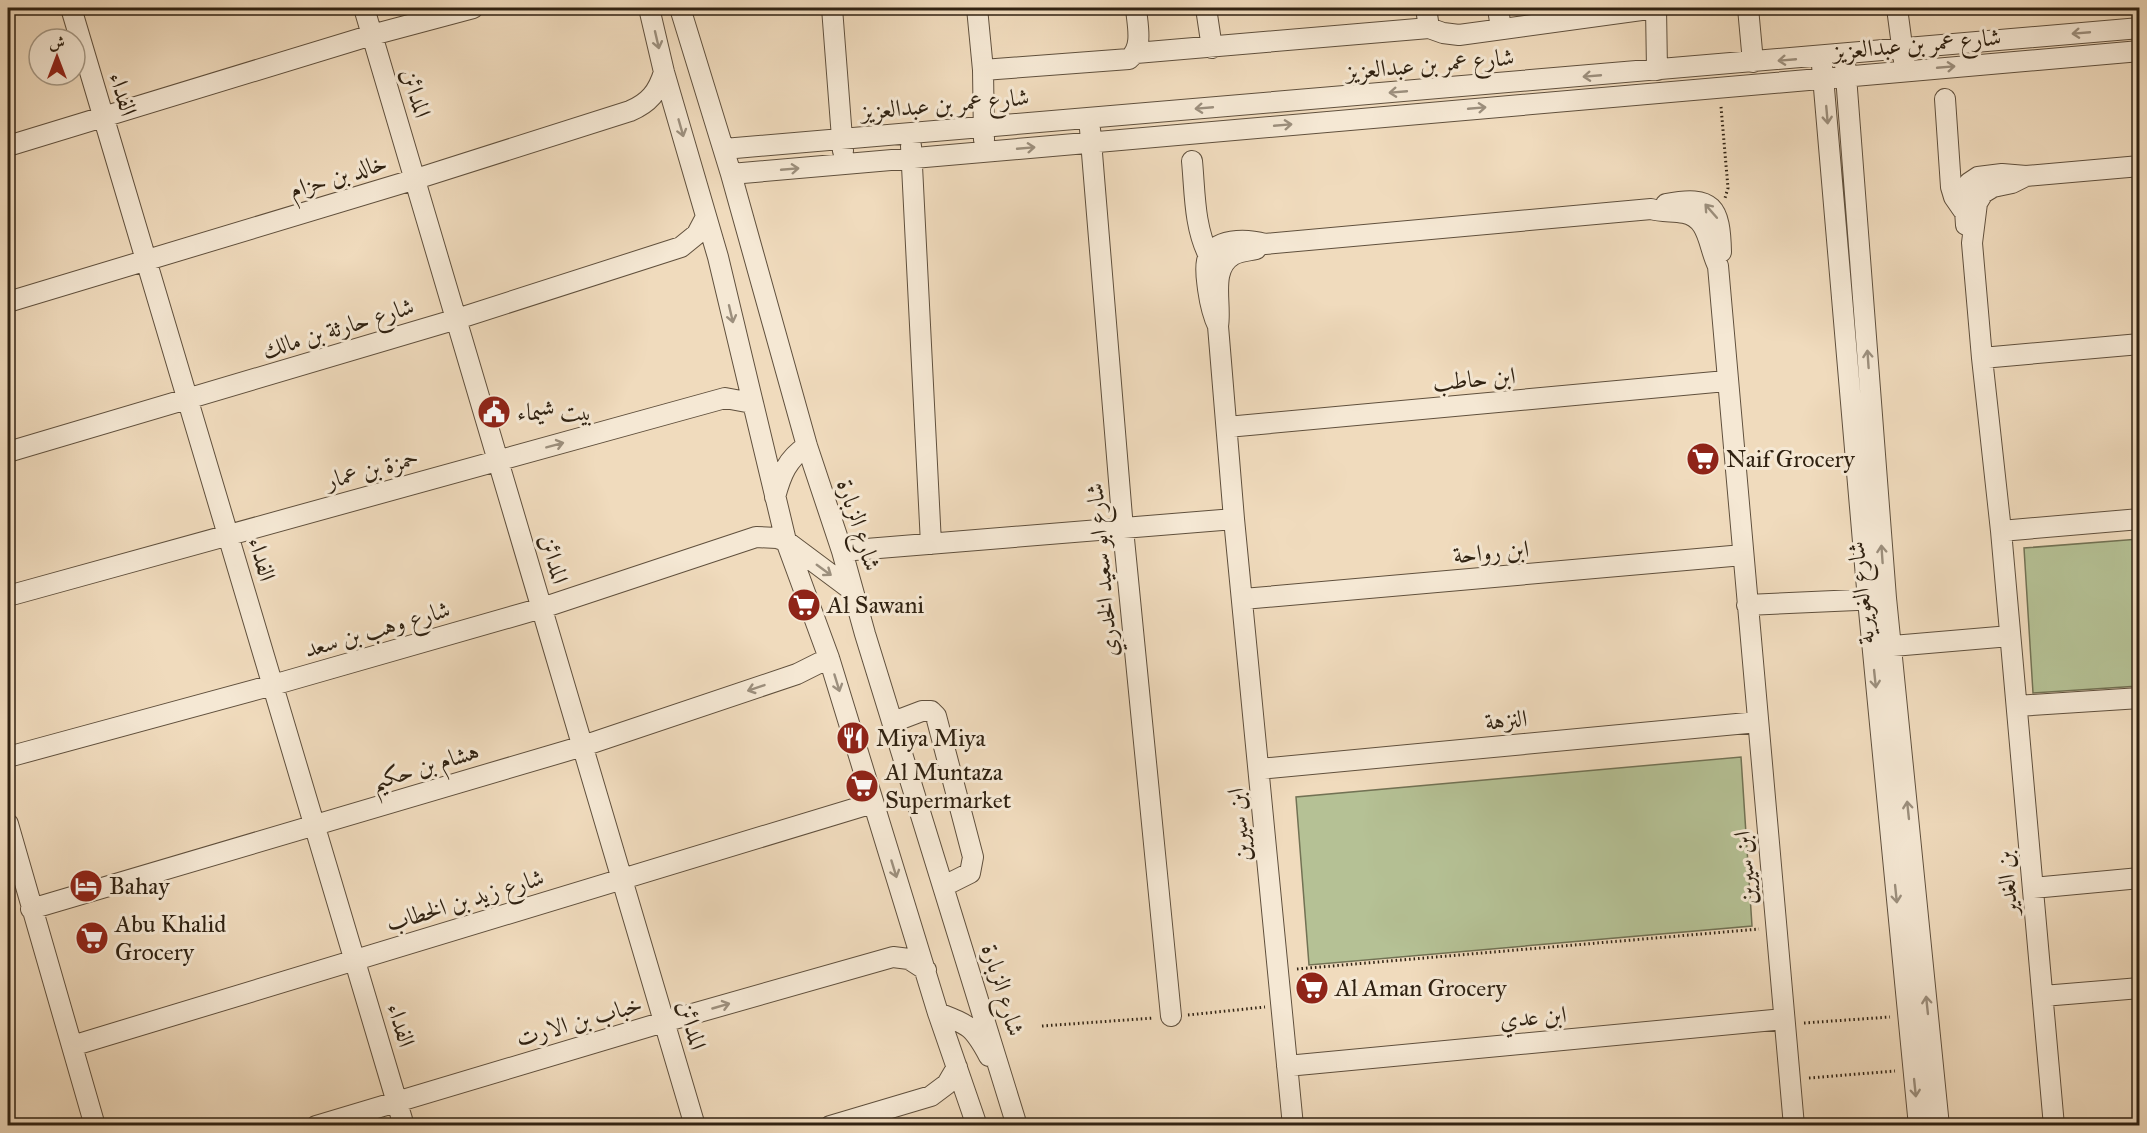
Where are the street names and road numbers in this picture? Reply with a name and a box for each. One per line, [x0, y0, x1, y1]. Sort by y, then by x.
street label: شارع عمر بن عبدالعزيز [1829, 22, 2003, 72]
street label: شارع عمر بن عبدالعزيز [1342, 42, 1516, 92]
street label: المدائن [394, 65, 438, 121]
street label: الفداء [102, 69, 144, 119]
street label: شارع عمر بن عبدالعزيز [857, 82, 1031, 132]
street label: خالد بن حزام [286, 147, 392, 211]
street label: شارع حارثة بن مالك [258, 291, 419, 370]
street label: ابن حاطب [1431, 360, 1517, 399]
street label: حمزة بن عمار [320, 442, 422, 496]
street label: شارع الزبارة [825, 475, 888, 576]
street label: شارع ابو سعيد الخدري [1079, 481, 1130, 658]
street label: المدائن [533, 531, 575, 587]
street label: الفداء [241, 534, 283, 584]
street label: ابن رواحة [1452, 534, 1530, 570]
street label: شارع الغويرية [1841, 540, 1886, 646]
street label: شارع وهب بن سعد [301, 594, 455, 669]
street label: النزهة [1484, 703, 1528, 737]
street label: هشام بن حكيم [367, 735, 485, 805]
street label: ابن سيرين [1220, 787, 1258, 863]
street label: ابن سيرين [1727, 830, 1763, 906]
street label: بن الغدير [1989, 849, 2025, 919]
street label: شارع زيد بن الخطاب [382, 862, 549, 943]
street label: شارع الزبارة [970, 940, 1031, 1041]
street label: خباب بن الارت [512, 989, 646, 1053]
street label: المدائن [671, 997, 713, 1053]
street label: ابن عدي [1498, 999, 1568, 1039]
street label: الفداء [380, 1000, 422, 1050]

